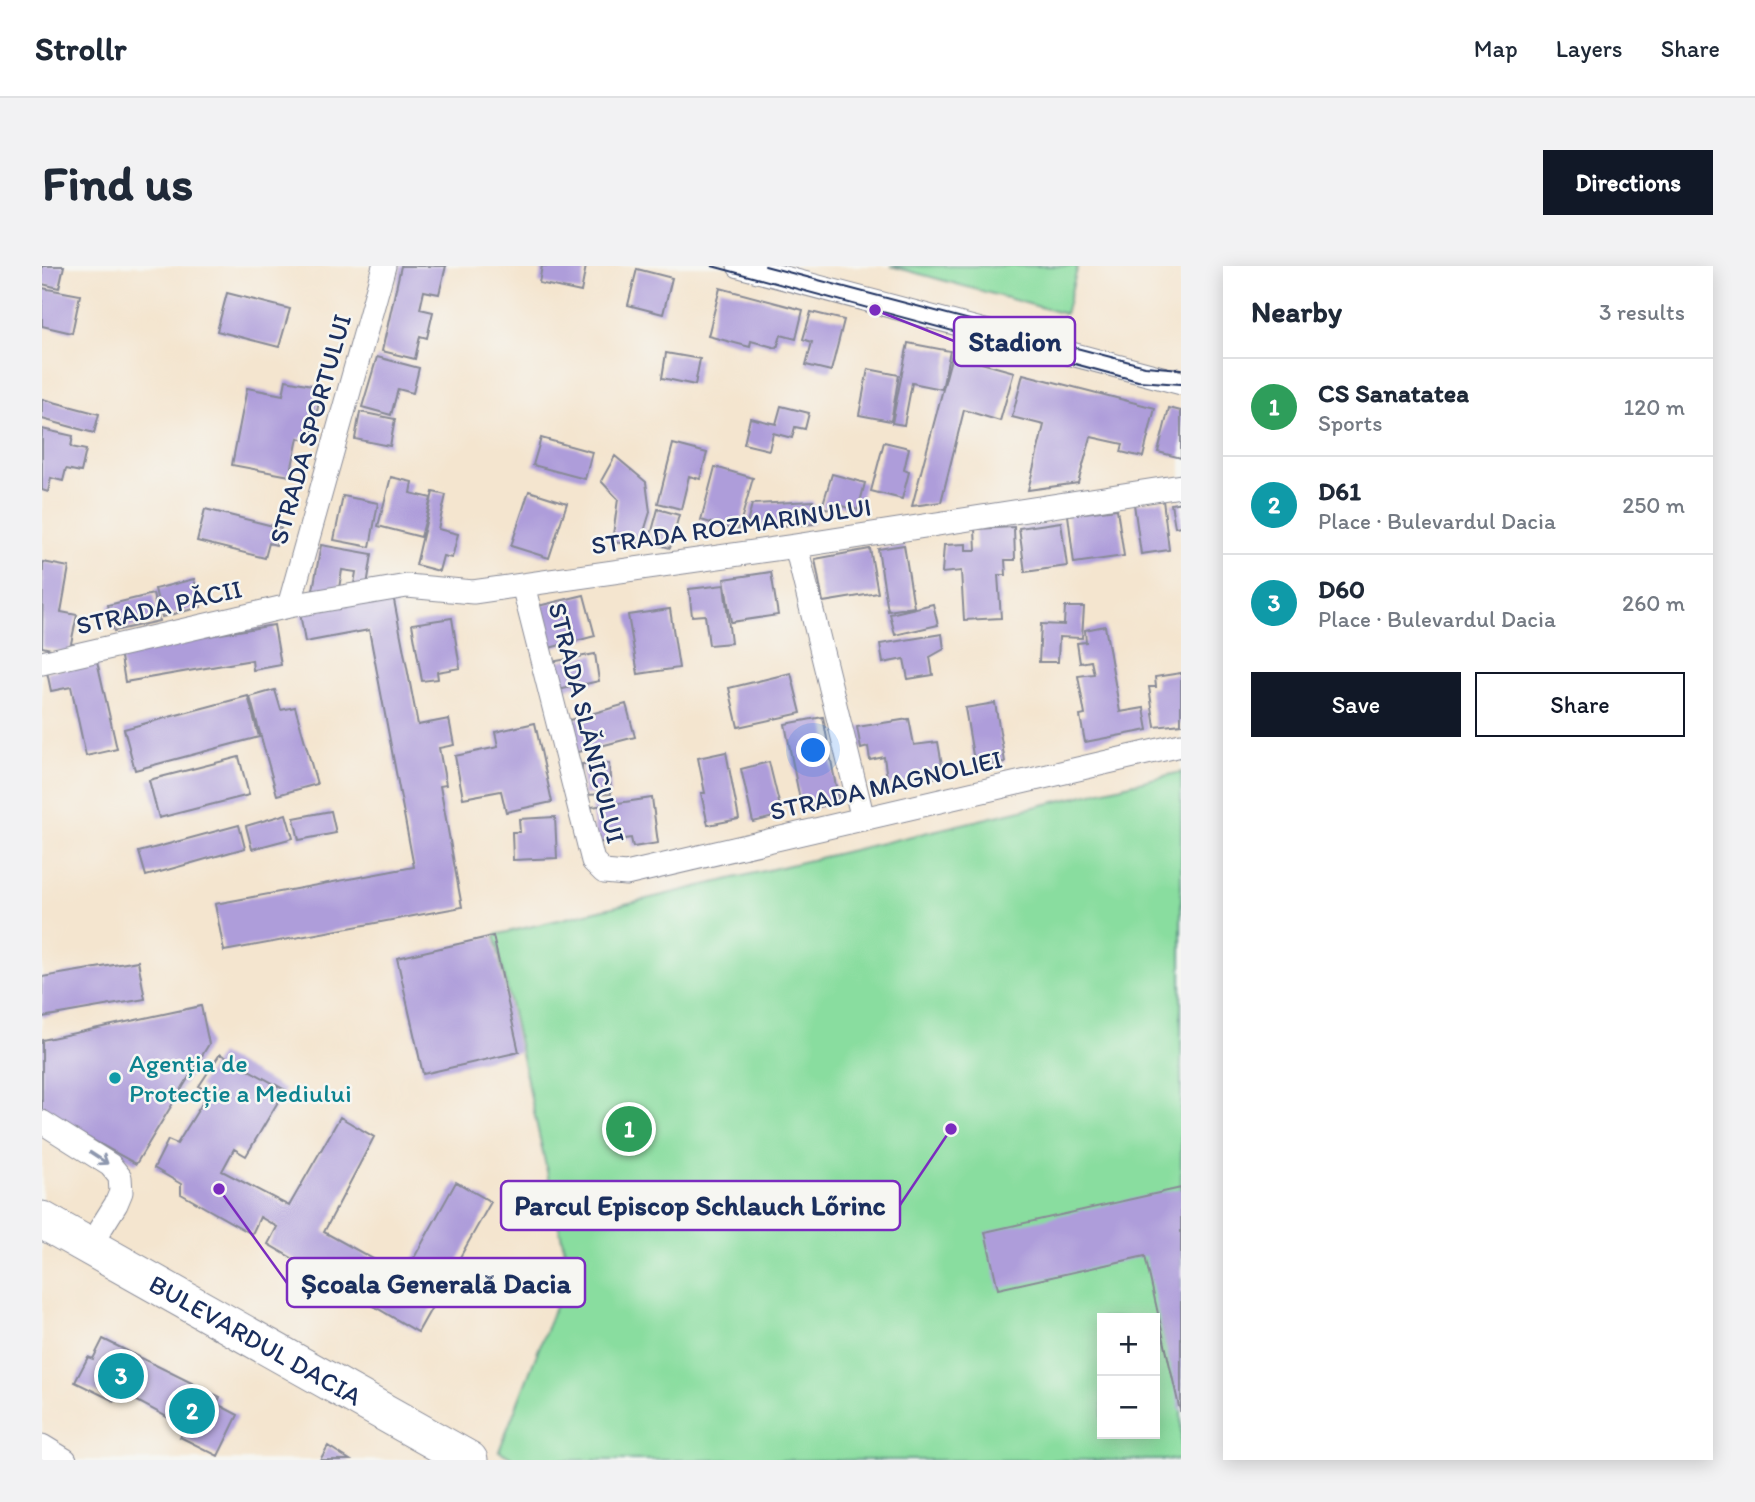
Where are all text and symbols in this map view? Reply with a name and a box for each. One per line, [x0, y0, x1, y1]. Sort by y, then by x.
text: Strollr [35, 29, 126, 68]
text: Map [1474, 34, 1518, 63]
text: Layers [1556, 34, 1623, 63]
text: Share [1661, 34, 1720, 63]
button: Directions [1543, 150, 1713, 215]
text: Find us [42, 153, 193, 212]
text: Nearby [1251, 293, 1342, 330]
text: 3 results [1599, 298, 1685, 326]
street label: STRADA SPORTULUI [262, 310, 358, 548]
callout: Stadion [954, 317, 1075, 366]
text: Stadion [968, 324, 1062, 358]
text: CS Sanatatea [1318, 377, 1469, 409]
text: 1 [1269, 393, 1279, 421]
text: 120 m [1624, 393, 1685, 421]
text: Sports [1318, 409, 1382, 437]
text: D61 [1318, 475, 1361, 507]
street label: STRADA ROZMARINULUI [589, 491, 873, 561]
text: 2 [1268, 491, 1280, 519]
text: 250 m [1622, 491, 1685, 519]
text: Place · Bulevardul Dacia [1318, 507, 1556, 535]
street label: STRADA PĂCII [73, 572, 245, 642]
text: D60 [1318, 573, 1365, 605]
text: 3 [1268, 589, 1280, 617]
text: 260 m [1622, 589, 1685, 617]
street label: STRADA SLĂNICULUI [542, 599, 632, 847]
text: Place · Bulevardul Dacia [1318, 605, 1556, 633]
button: Save [1251, 672, 1461, 737]
button: Share [1475, 672, 1685, 737]
your location [796, 733, 830, 767]
street label: STRADA MAGNOLIEI [767, 743, 1005, 827]
place label: Agenția de Protecție a Mediului [129, 1047, 352, 1109]
marker: Agenția de Protecție a Mediului [107, 1070, 123, 1086]
pin: 1 [606, 1103, 652, 1155]
one-way arrow [89, 1152, 109, 1166]
callout: Parcul Episcop Schlauch Lőrinc [501, 1181, 900, 1230]
text: Parcul Episcop Schlauch Lőrinc [514, 1188, 886, 1222]
callout: Școala Generală Dacia [287, 1258, 585, 1307]
text: Școala Generală Dacia [301, 1266, 571, 1300]
street label: BULEVARDUL DACIA [144, 1268, 368, 1413]
map controls [1097, 1313, 1160, 1439]
button: + [1097, 1313, 1160, 1376]
pin: 3 [98, 1350, 144, 1402]
button: − [1097, 1376, 1160, 1439]
pin: 2 [169, 1385, 215, 1437]

